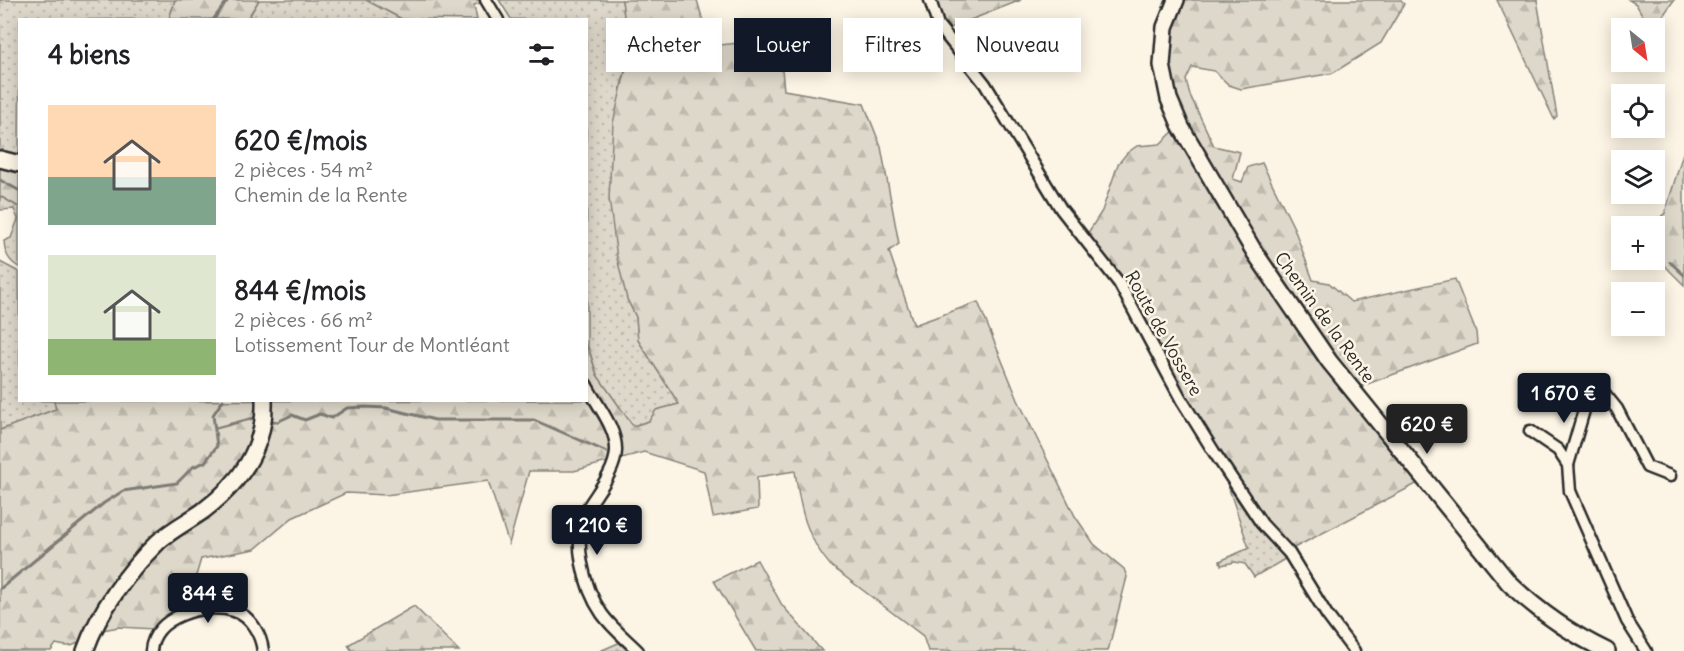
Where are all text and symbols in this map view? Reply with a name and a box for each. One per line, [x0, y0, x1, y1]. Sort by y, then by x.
chip: Acheter [606, 18, 722, 72]
chip: Louer [734, 18, 831, 72]
chip: Filtres [843, 18, 943, 72]
chip: Nouveau [955, 18, 1081, 72]
north arrow [1611, 18, 1665, 72]
map controls [1611, 18, 1665, 336]
text: 4 biens [48, 38, 130, 71]
icon: filters [525, 38, 558, 71]
button: locate [1611, 84, 1665, 138]
text: 620 €/mois [234, 124, 367, 157]
icon: home [96, 129, 168, 201]
button: layers [1611, 150, 1665, 204]
text: 2 pièces · 54 m² [234, 157, 373, 182]
text: Chemin de la Rente [234, 182, 407, 207]
button: + [1611, 216, 1665, 270]
street label: Chemin de la Rente [1270, 247, 1380, 387]
street label: Route de Vossere [1120, 266, 1208, 400]
text: 844 €/mois [234, 274, 366, 307]
icon: home [96, 279, 168, 351]
button: − [1611, 282, 1665, 336]
text: 2 pièces · 66 m² [234, 307, 373, 332]
text: Lotissement Tour de Montléant [234, 332, 510, 357]
pin: 1 670 € [1509, 373, 1619, 424]
text: 1 670 € [1532, 380, 1596, 405]
pin: 620 € [1385, 404, 1469, 455]
text: 620 € [1400, 411, 1454, 436]
pin: 1 210 € [542, 505, 652, 556]
text: 1 210 € [566, 512, 628, 537]
pin: 844 € [166, 573, 250, 624]
text: 844 € [182, 580, 234, 605]

